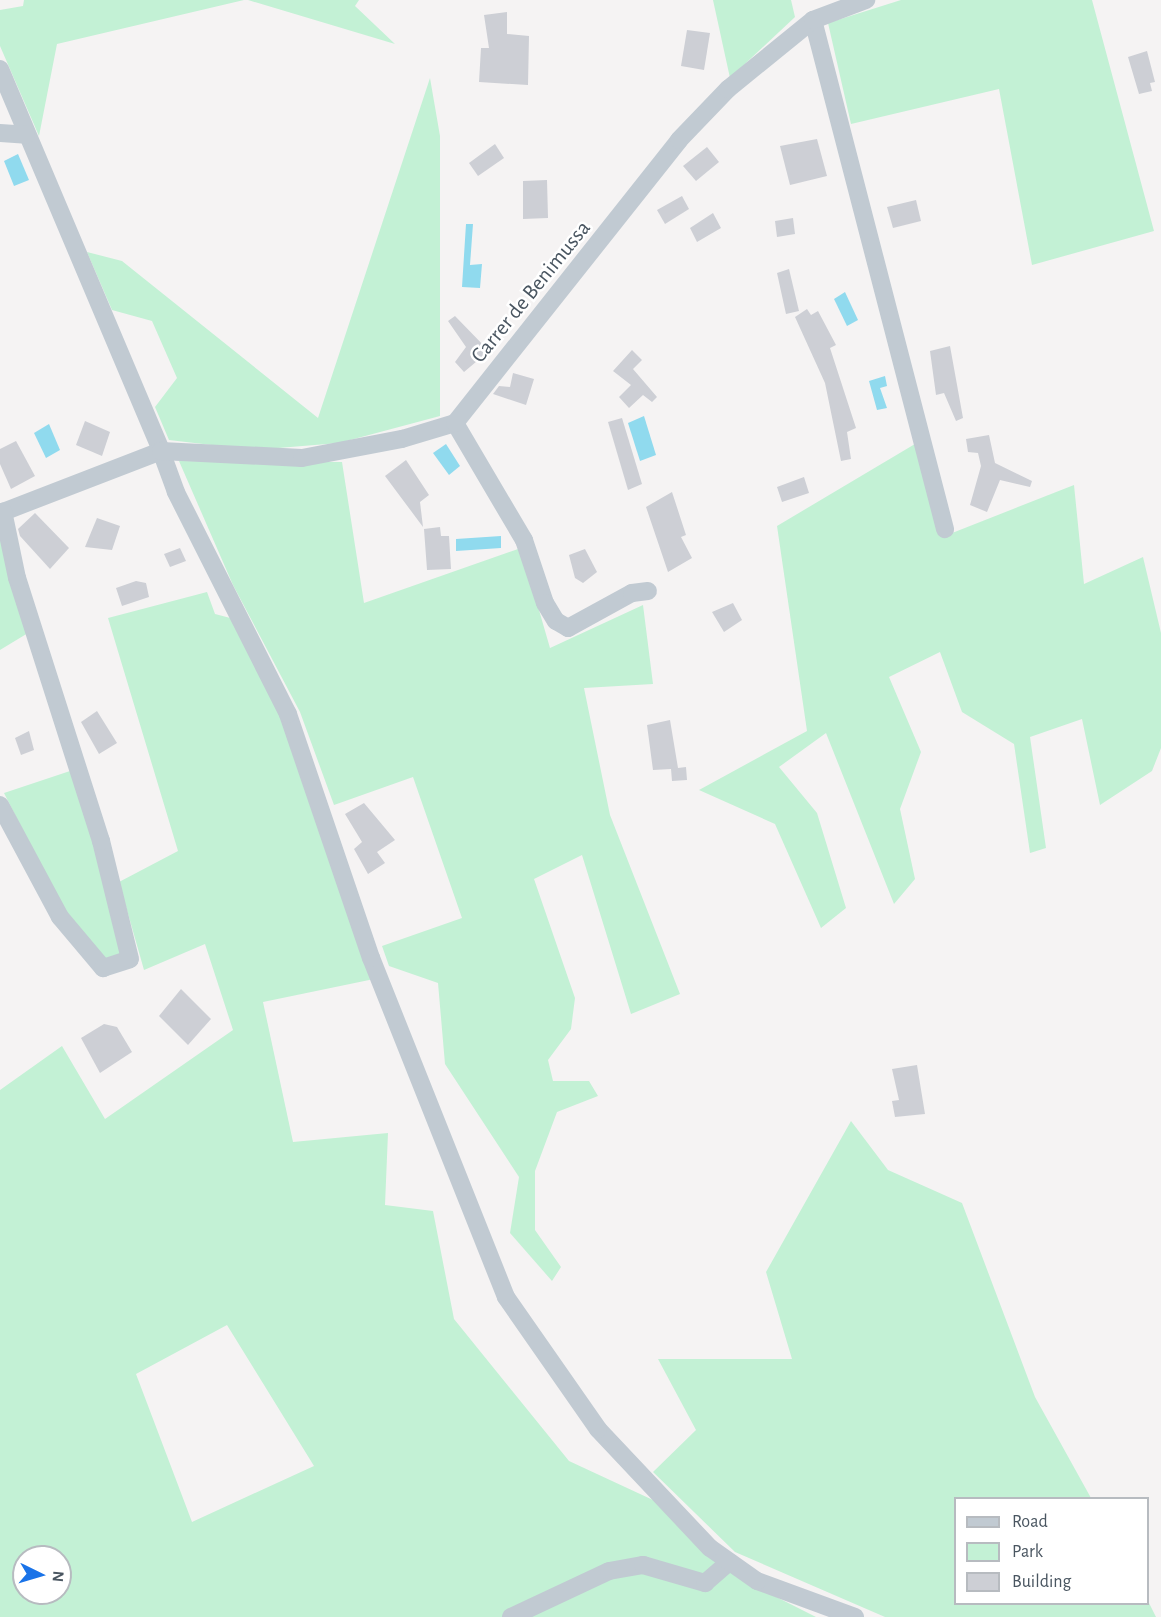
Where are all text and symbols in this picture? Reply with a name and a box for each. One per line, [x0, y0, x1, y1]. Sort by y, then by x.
street label: Carrer de Benimussa [466, 216, 596, 368]
legend [954, 1497, 1149, 1605]
text: Road [1012, 1513, 1048, 1531]
text: Park [1012, 1543, 1043, 1561]
north arrow [12, 1545, 72, 1605]
text: N [49, 1570, 66, 1583]
text: Building [1012, 1573, 1071, 1591]

